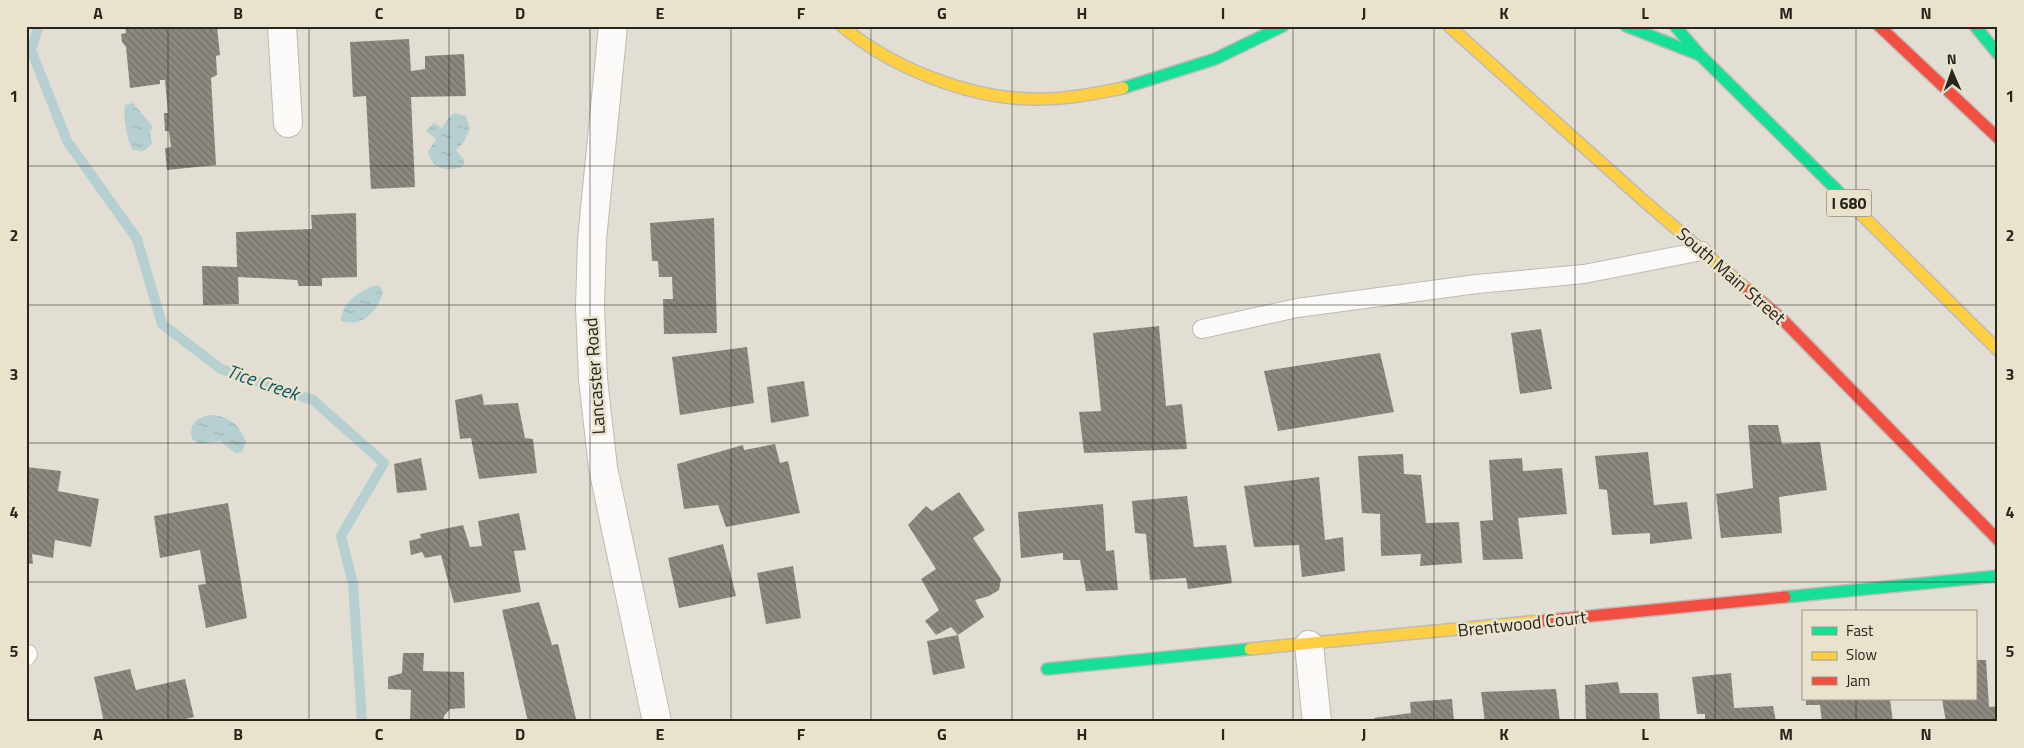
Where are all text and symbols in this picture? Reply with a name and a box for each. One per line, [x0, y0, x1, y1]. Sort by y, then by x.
text: A [93, 1, 103, 25]
text: B [233, 1, 243, 25]
text: C [375, 1, 384, 25]
text: D [515, 1, 525, 25]
text: E [656, 1, 665, 25]
text: F [797, 1, 806, 25]
text: G [937, 1, 947, 25]
text: H [1077, 1, 1087, 25]
text: I [1221, 1, 1225, 25]
text: J [1362, 1, 1366, 25]
text: K [1499, 1, 1509, 25]
text: L [1641, 1, 1649, 25]
text: M [1779, 1, 1793, 25]
text: N [1920, 1, 1932, 25]
north arrow [1926, 48, 1976, 98]
text: N [1946, 48, 1957, 69]
text: 1 [10, 84, 18, 108]
text: 1 [2006, 84, 2014, 108]
road number: I 680 [1826, 190, 1872, 217]
street label: South Main Street [1671, 221, 1792, 331]
text: 2 [10, 223, 18, 247]
text: 2 [2006, 223, 2014, 247]
street label: Lancaster Road [577, 317, 612, 435]
water label: Tice Creek [223, 356, 306, 408]
text: 3 [10, 362, 18, 386]
text: 3 [2006, 362, 2014, 386]
text: 4 [10, 500, 19, 524]
text: 4 [2006, 500, 2015, 524]
street label: Brentwood Court [1456, 603, 1588, 644]
legend [1802, 610, 1976, 700]
text: Fast [1846, 619, 1874, 642]
text: 5 [10, 639, 19, 663]
text: 5 [2006, 639, 2015, 663]
text: Slow [1846, 643, 1877, 666]
text: Jam [1846, 669, 1870, 692]
text: A [93, 722, 103, 746]
text: B [233, 722, 243, 746]
text: C [375, 722, 384, 746]
text: D [515, 722, 525, 746]
text: E [656, 722, 665, 746]
text: F [797, 722, 806, 746]
text: G [937, 722, 947, 746]
text: H [1077, 722, 1087, 746]
text: I [1221, 722, 1225, 746]
text: J [1362, 722, 1366, 746]
text: K [1499, 722, 1509, 746]
text: L [1641, 722, 1649, 746]
text: M [1779, 722, 1793, 746]
text: N [1920, 722, 1932, 746]

